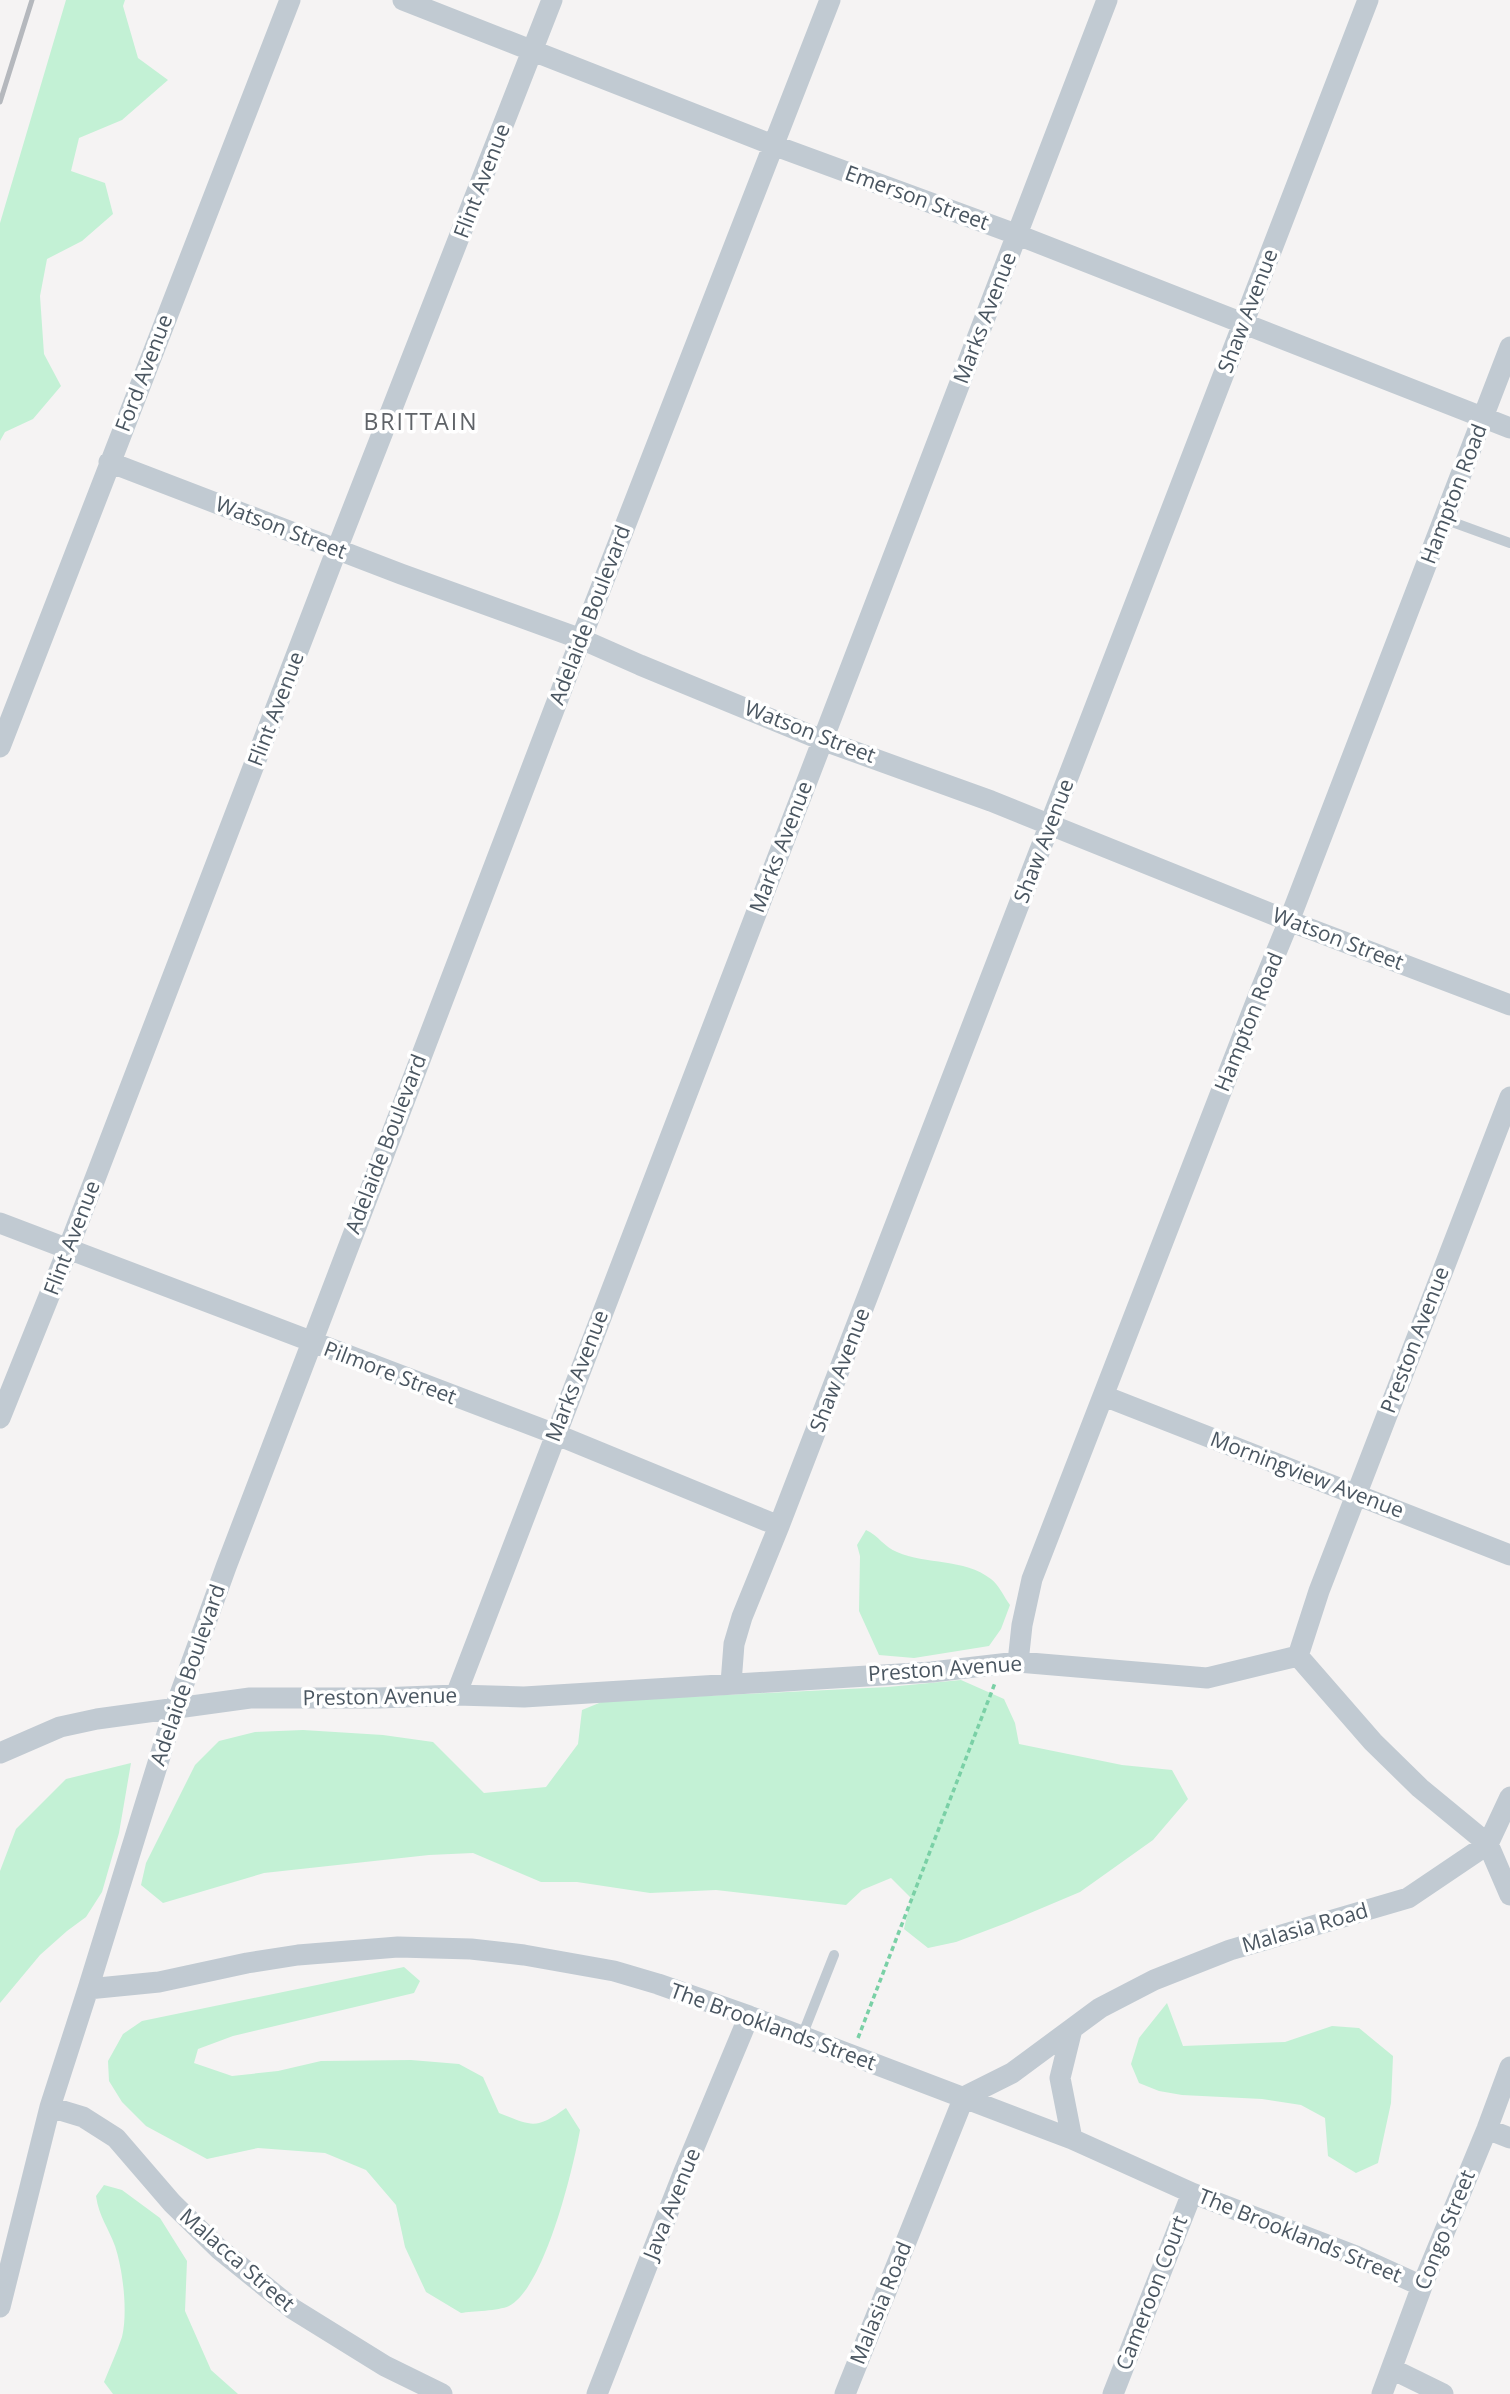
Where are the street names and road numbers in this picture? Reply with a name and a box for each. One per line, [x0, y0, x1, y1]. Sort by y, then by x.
street label: Flint Avenue [446, 119, 516, 242]
street label: Emerson Street [842, 158, 993, 236]
street label: Shaw Avenue [1211, 245, 1284, 377]
street label: Marks Avenue [946, 248, 1022, 387]
street label: Ford Avenue [108, 310, 178, 435]
street label: Hampton Road [1413, 420, 1493, 568]
street label: Watson Street [212, 489, 351, 565]
street label: Adelaide Boulevard [542, 521, 636, 708]
street label: Flint Avenue [240, 647, 310, 770]
street label: Watson Street [741, 693, 880, 769]
street label: Shaw Avenue [1007, 775, 1080, 907]
street label: Marks Avenue [742, 777, 818, 916]
street label: Watson Street [1269, 900, 1408, 976]
street label: Hampton Road [1207, 948, 1289, 1095]
street label: Adelaide Boulevard [338, 1050, 432, 1237]
street label: Flint Avenue [36, 1176, 106, 1299]
street label: Preston Avenue [1373, 1262, 1455, 1417]
street label: Shaw Avenue [803, 1304, 876, 1436]
street label: Marks Avenue [538, 1306, 614, 1445]
street label: Pilmore Street [320, 1334, 461, 1410]
street label: Morningview Avenue [1207, 1424, 1408, 1524]
street label: Adelaide Boulevard [143, 1580, 231, 1769]
street label: Preston Avenue [867, 1649, 1023, 1687]
street label: Preston Avenue [302, 1681, 458, 1711]
street label: Malasia Road [1238, 1896, 1371, 1958]
street label: The Brooklands Street [667, 1976, 880, 2076]
street label: Java Avenue [635, 2144, 706, 2265]
street label: Congo Street [1407, 2166, 1481, 2294]
street label: The Brooklands Street [1195, 2181, 1406, 2289]
street label: Malacca Street [174, 2202, 301, 2317]
street label: Cameroon Court [1109, 2211, 1193, 2374]
street label: Malasia Road [843, 2237, 917, 2368]

